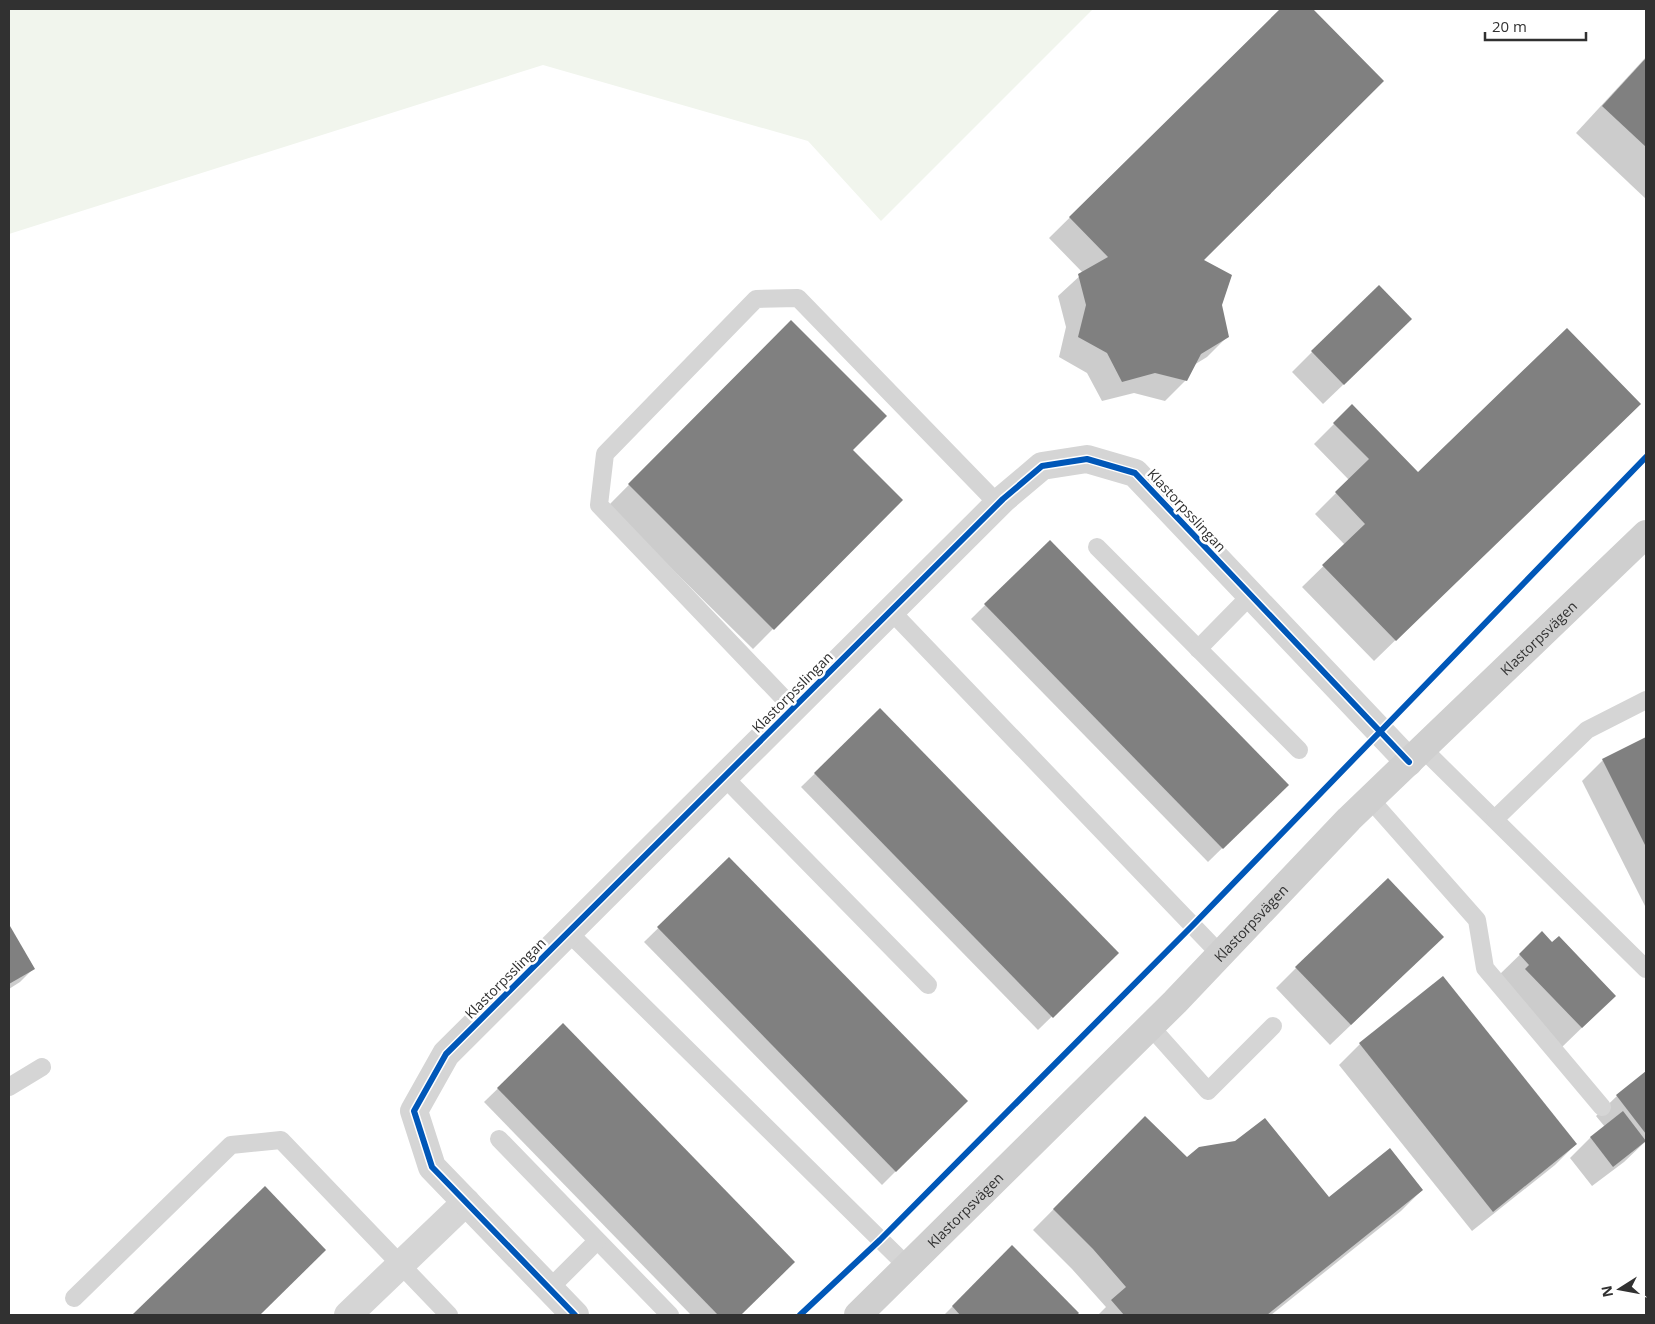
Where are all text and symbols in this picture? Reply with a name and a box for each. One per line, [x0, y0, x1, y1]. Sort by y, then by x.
scale bar [1485, 10, 1586, 42]
text: 20 m [1492, 16, 1527, 36]
street label: Klastorpsslingan [1143, 464, 1231, 556]
street label: Klastorpsvägen [1495, 596, 1581, 679]
street label: Klastorpsslingan [747, 647, 837, 737]
street label: Klastorpsvägen [1209, 880, 1292, 965]
street label: Klastorpsslingan [460, 933, 550, 1023]
street label: Klastorpsvägen [923, 1168, 1007, 1251]
north arrow [1595, 1264, 1645, 1314]
text: N [1596, 1284, 1617, 1299]

